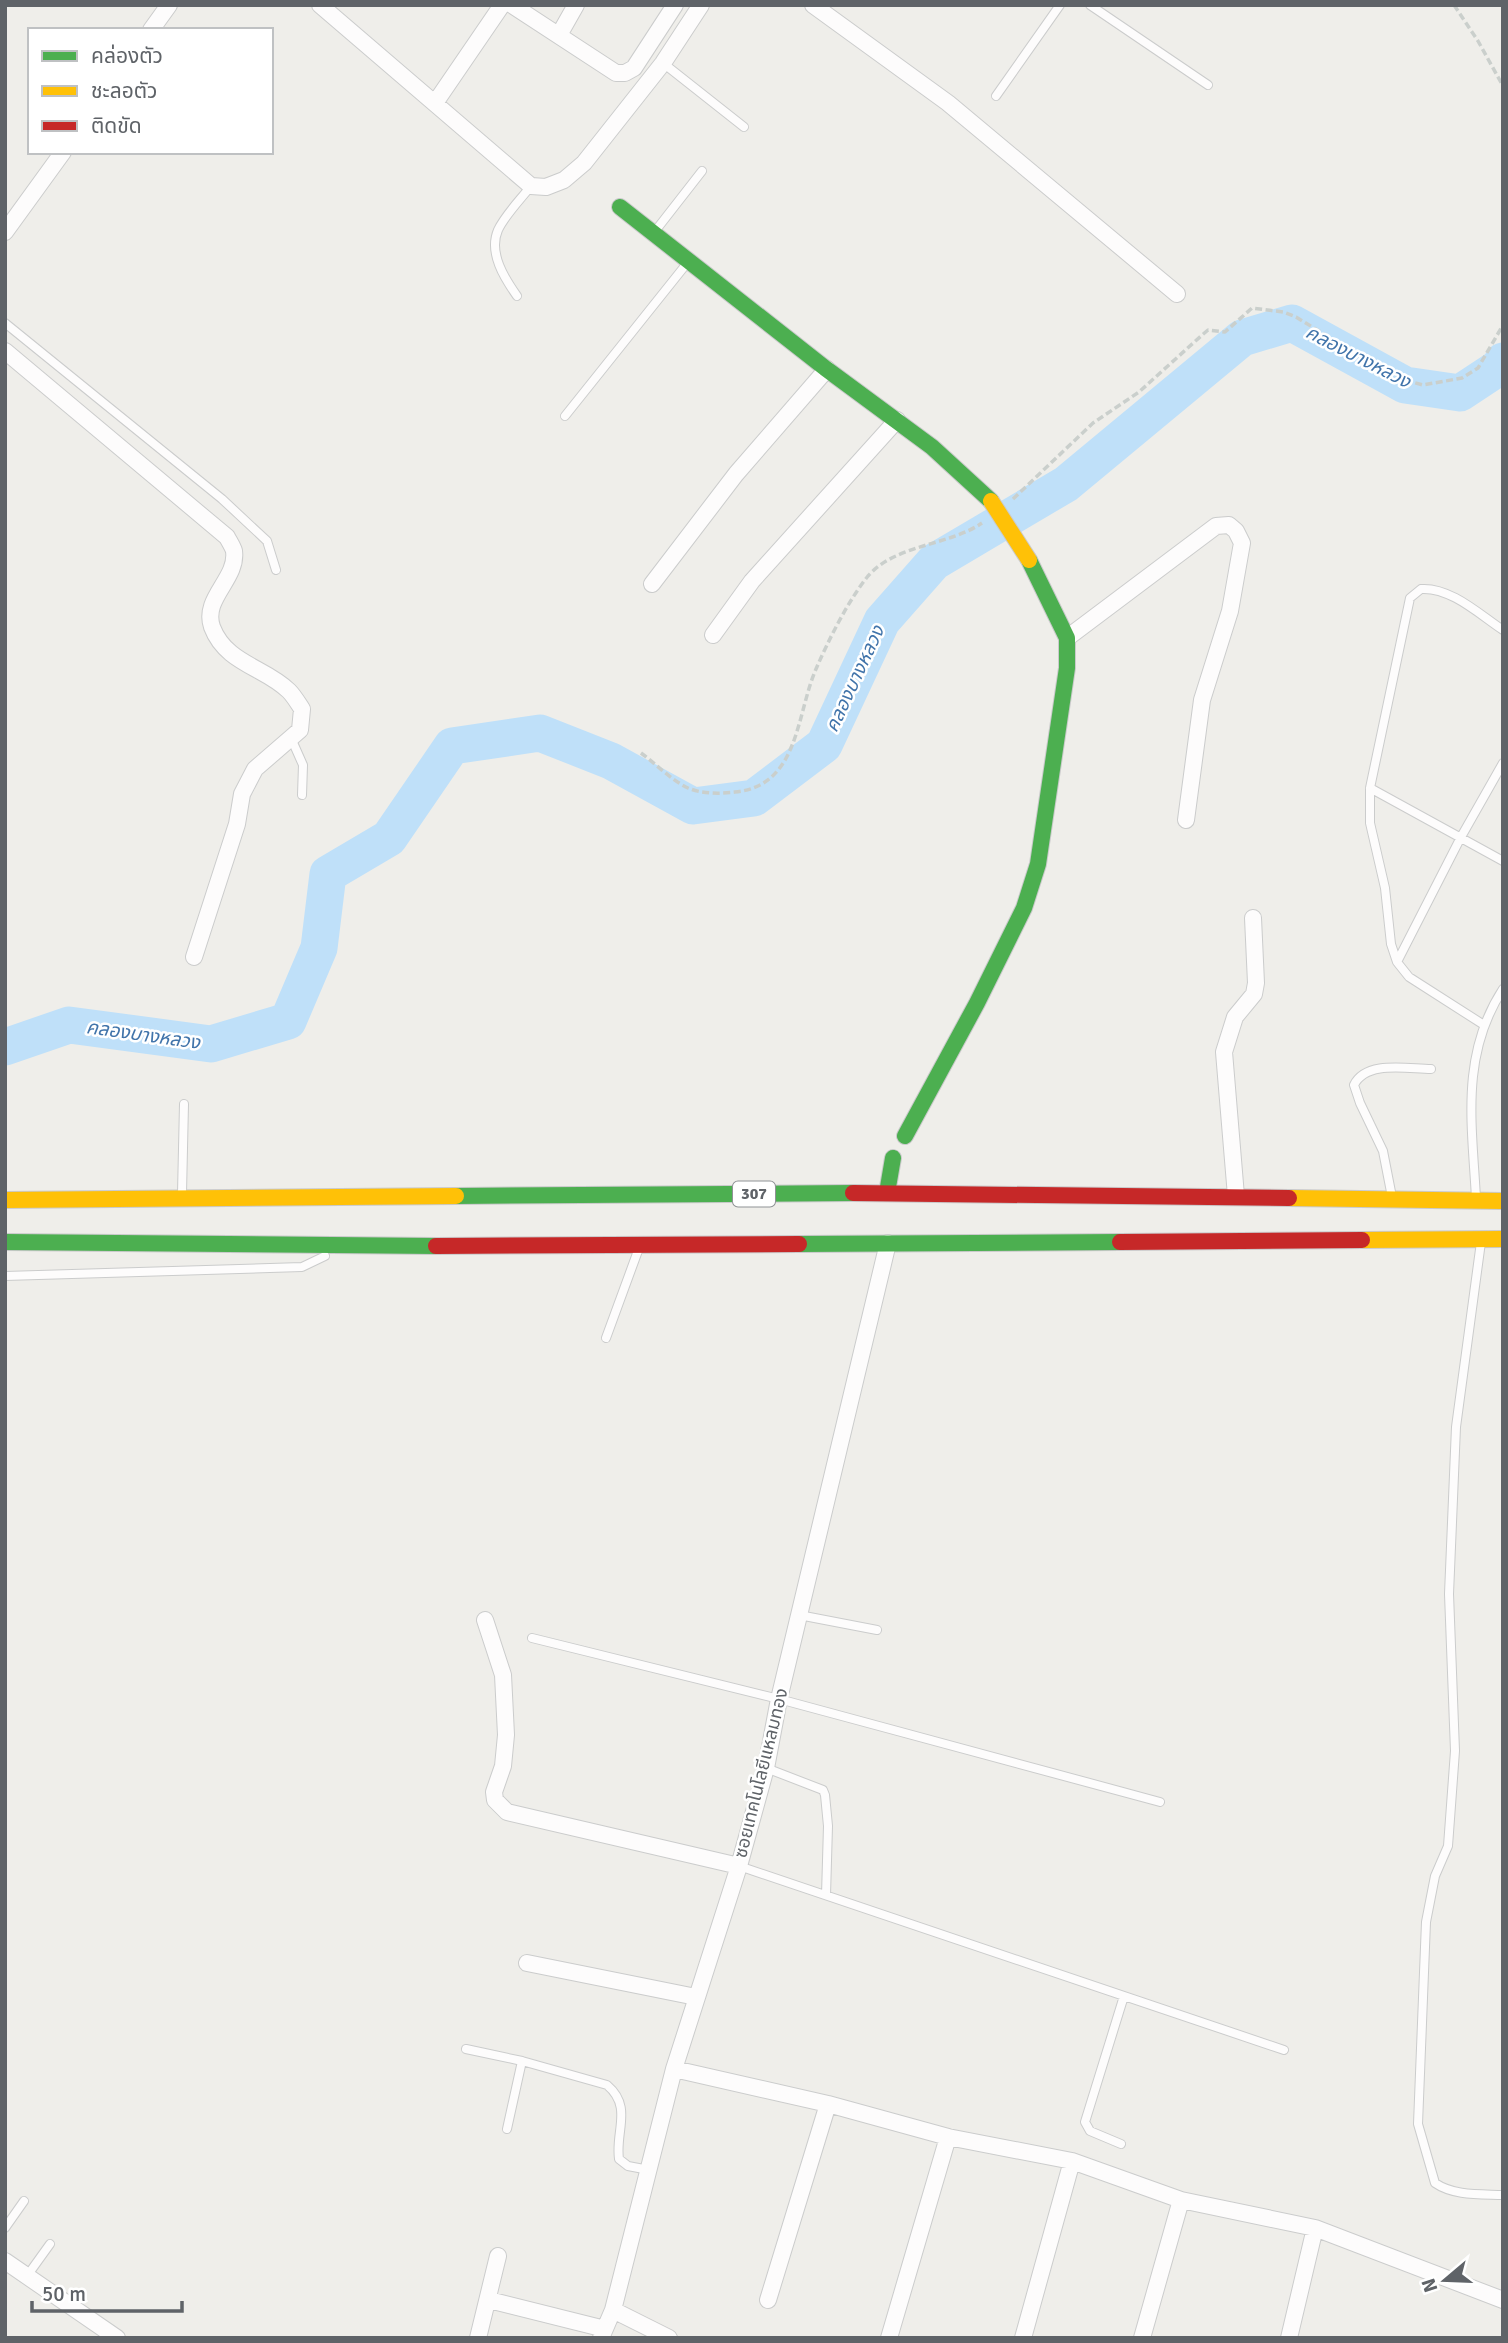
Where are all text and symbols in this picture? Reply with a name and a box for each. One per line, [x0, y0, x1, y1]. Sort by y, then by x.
legend [28, 28, 273, 154]
text: คล่องตัว [91, 43, 163, 69]
text: ชะลอตัว [91, 78, 157, 104]
text: ติดขัด [91, 113, 142, 139]
water label: คลองบางหลวง [1302, 320, 1415, 394]
water label: คลองบางหลวง [820, 621, 890, 736]
water label: คลองบางหลวง [85, 1015, 202, 1055]
road number: 307 [733, 1182, 775, 1206]
street label: ซอยเทคโนโลยีแหลมทอง [729, 1686, 793, 1860]
north arrow [1410, 2245, 1480, 2315]
scale bar [32, 2270, 182, 2314]
text: N [1416, 2275, 1443, 2295]
text: 50 m [42, 2281, 86, 2307]

